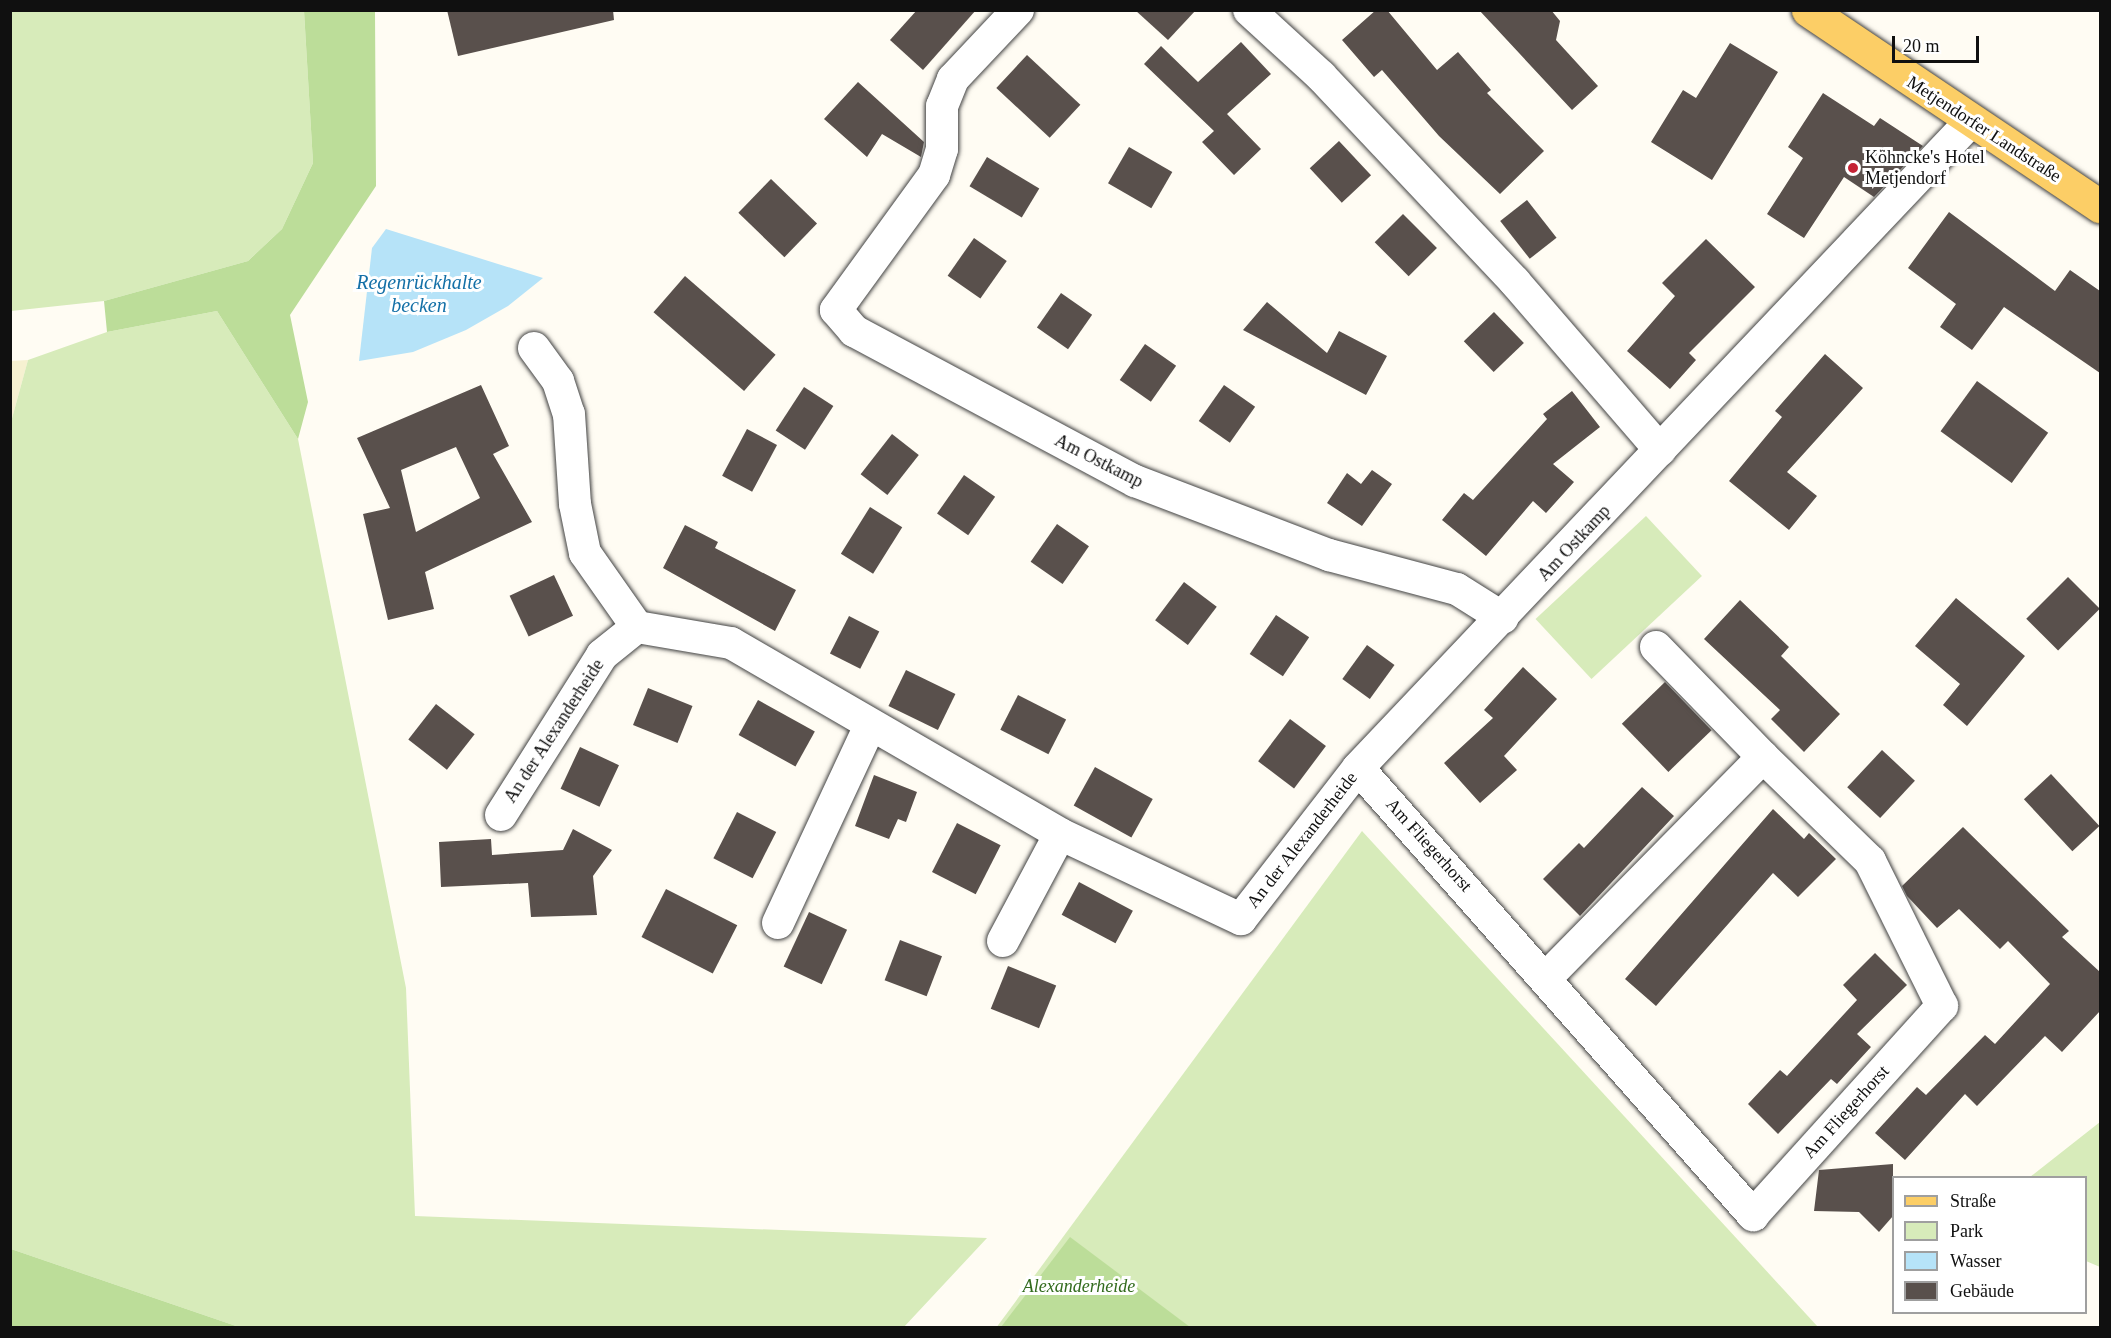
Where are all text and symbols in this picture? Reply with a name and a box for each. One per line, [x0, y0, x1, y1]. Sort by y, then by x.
scale bar [1895, 24, 1982, 62]
text: 20 m [1903, 36, 1940, 56]
street label: Metjendorfer Landstraße [1903, 71, 2065, 187]
place label: Köhncke's Hotel Metjendorf [1865, 147, 1985, 190]
marker: Köhncke's Hotel Metjendorf [1846, 161, 1860, 175]
water label: Regenrückhalte becken [356, 270, 482, 317]
street label: Am Ostkamp [1051, 429, 1147, 493]
street label: Am Ostkamp [1533, 500, 1615, 586]
street label: An der Alexanderheide [499, 655, 609, 807]
street label: An der Alexanderheide [1242, 767, 1362, 913]
street label: Am Fliegerhorst [1381, 794, 1477, 896]
street label: Am Fliegerhorst [1798, 1061, 1894, 1163]
legend [1892, 1176, 2087, 1314]
text: Straße [1950, 1191, 1996, 1211]
text: Park [1950, 1221, 1983, 1241]
text: Wasser [1950, 1251, 2002, 1271]
park label: Alexanderheide [1023, 1275, 1135, 1297]
text: Gebäude [1950, 1281, 2014, 1301]

